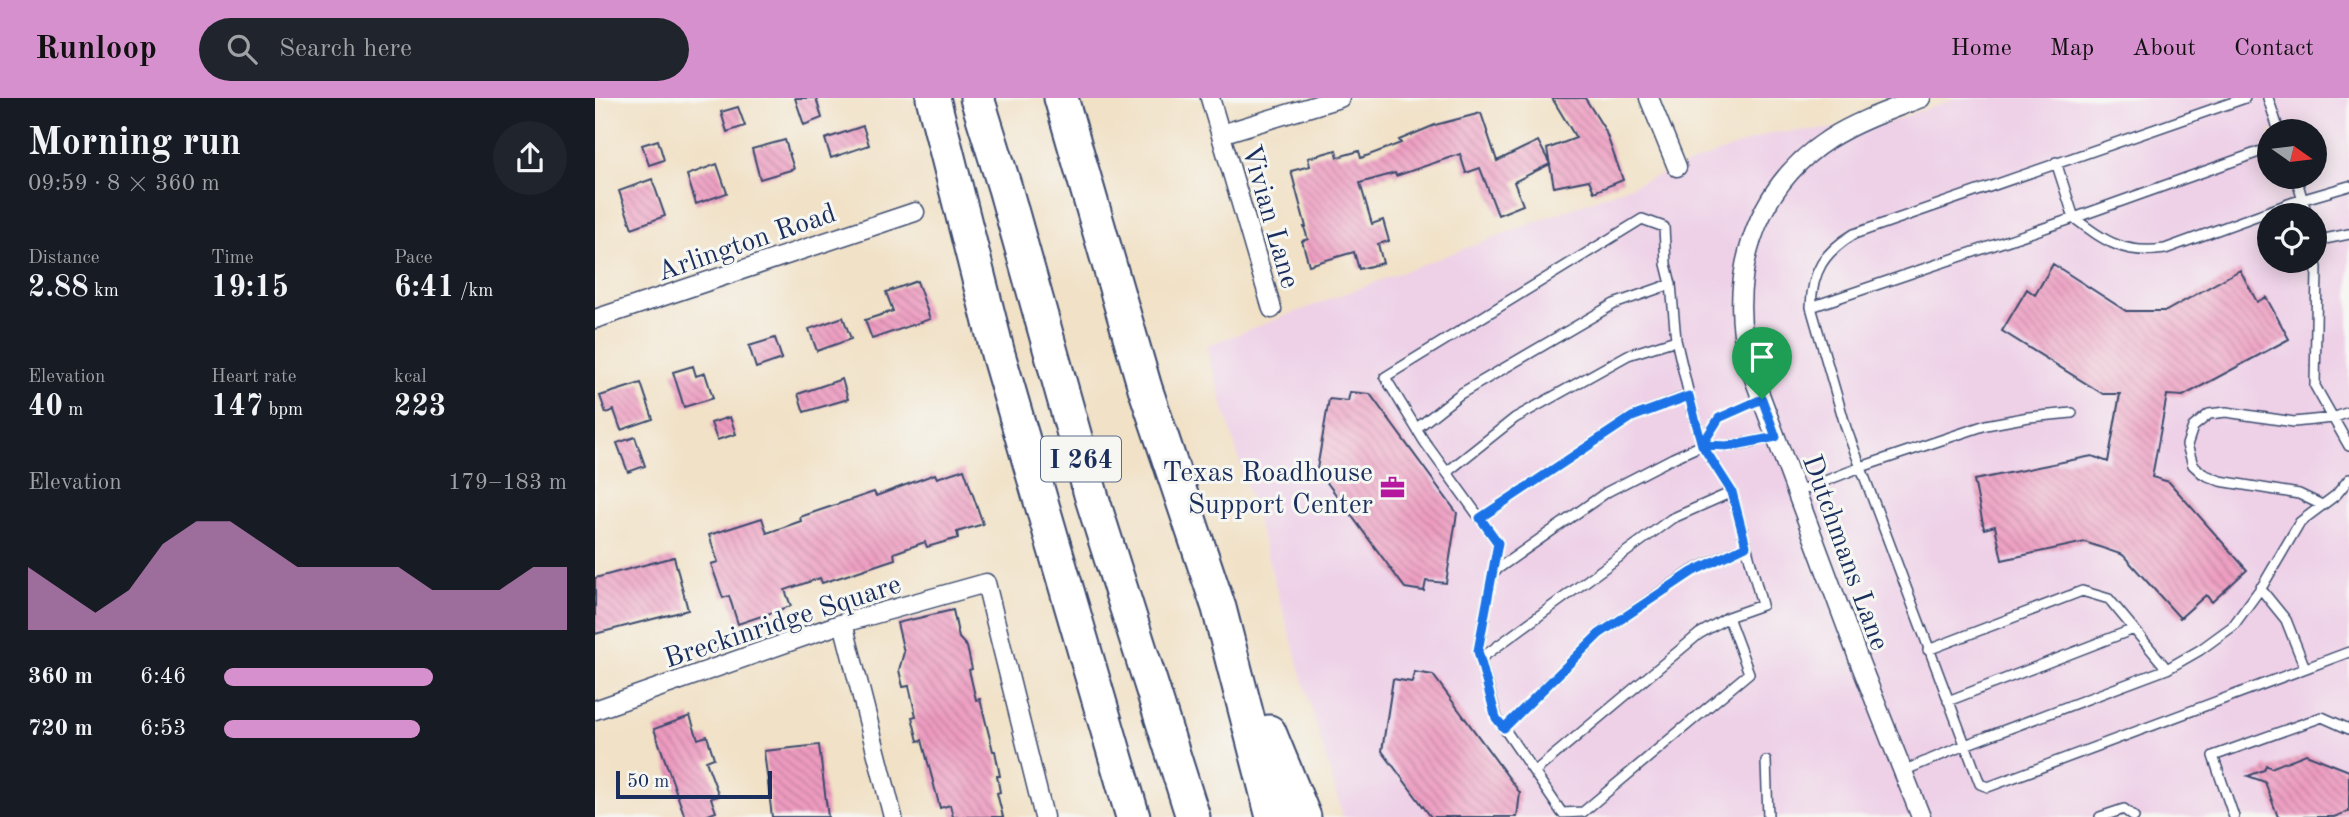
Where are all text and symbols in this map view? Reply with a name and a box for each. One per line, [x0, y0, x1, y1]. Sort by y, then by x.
search box [199, 18, 689, 81]
icon: search [223, 30, 261, 68]
text: Runloop [35, 33, 157, 66]
text: Search here [279, 36, 412, 62]
text: Home [1951, 37, 2012, 61]
text: Map [2050, 37, 2094, 61]
text: About [2132, 37, 2196, 61]
text: Contact [2234, 37, 2314, 61]
north arrow [2257, 119, 2327, 189]
map controls [2257, 119, 2327, 273]
button: share [493, 121, 567, 195]
text: Morning run [28, 125, 241, 163]
street label: Vivian Lane [1235, 142, 1303, 292]
text: 09:59 · 8 × 360 m [28, 172, 220, 195]
street label: Arlington Road [654, 200, 840, 288]
button: locate [2257, 203, 2327, 273]
text: Distance [28, 249, 100, 268]
text: Time [211, 249, 254, 268]
text: Pace [394, 249, 433, 268]
text: 2.88 [28, 273, 89, 303]
text: 19:15 [211, 273, 289, 303]
text: 6:41 [394, 273, 455, 303]
text: km [89, 282, 119, 301]
text: /km [455, 282, 493, 301]
pin [1732, 327, 1792, 399]
icon: arrive [1743, 338, 1781, 376]
text: Elevation [28, 368, 105, 387]
text: Heart rate [211, 368, 296, 387]
text: kcal [394, 368, 427, 387]
text: 40 [28, 392, 63, 422]
text: 147 [211, 392, 263, 422]
text: 223 [394, 392, 446, 422]
text: m [63, 401, 83, 420]
text: bpm [263, 401, 303, 420]
road number: I 264 [1041, 436, 1121, 482]
street label: Dutchmans Lane [1796, 452, 1893, 655]
place label: Texas Roadhouse Support Center [1162, 460, 1373, 520]
text: Elevation [28, 471, 122, 494]
text: 179–183 m [448, 471, 567, 494]
office icon: Texas Roadhouse Support Center [1379, 473, 1407, 501]
street label: Breckinridge Square [661, 571, 905, 674]
text: 360 m [28, 665, 93, 688]
text: 6:46 [140, 665, 186, 688]
text: 720 m [28, 717, 93, 740]
text: 6:53 [140, 717, 186, 740]
scale bar [616, 768, 772, 800]
text: 50 m [627, 773, 669, 792]

